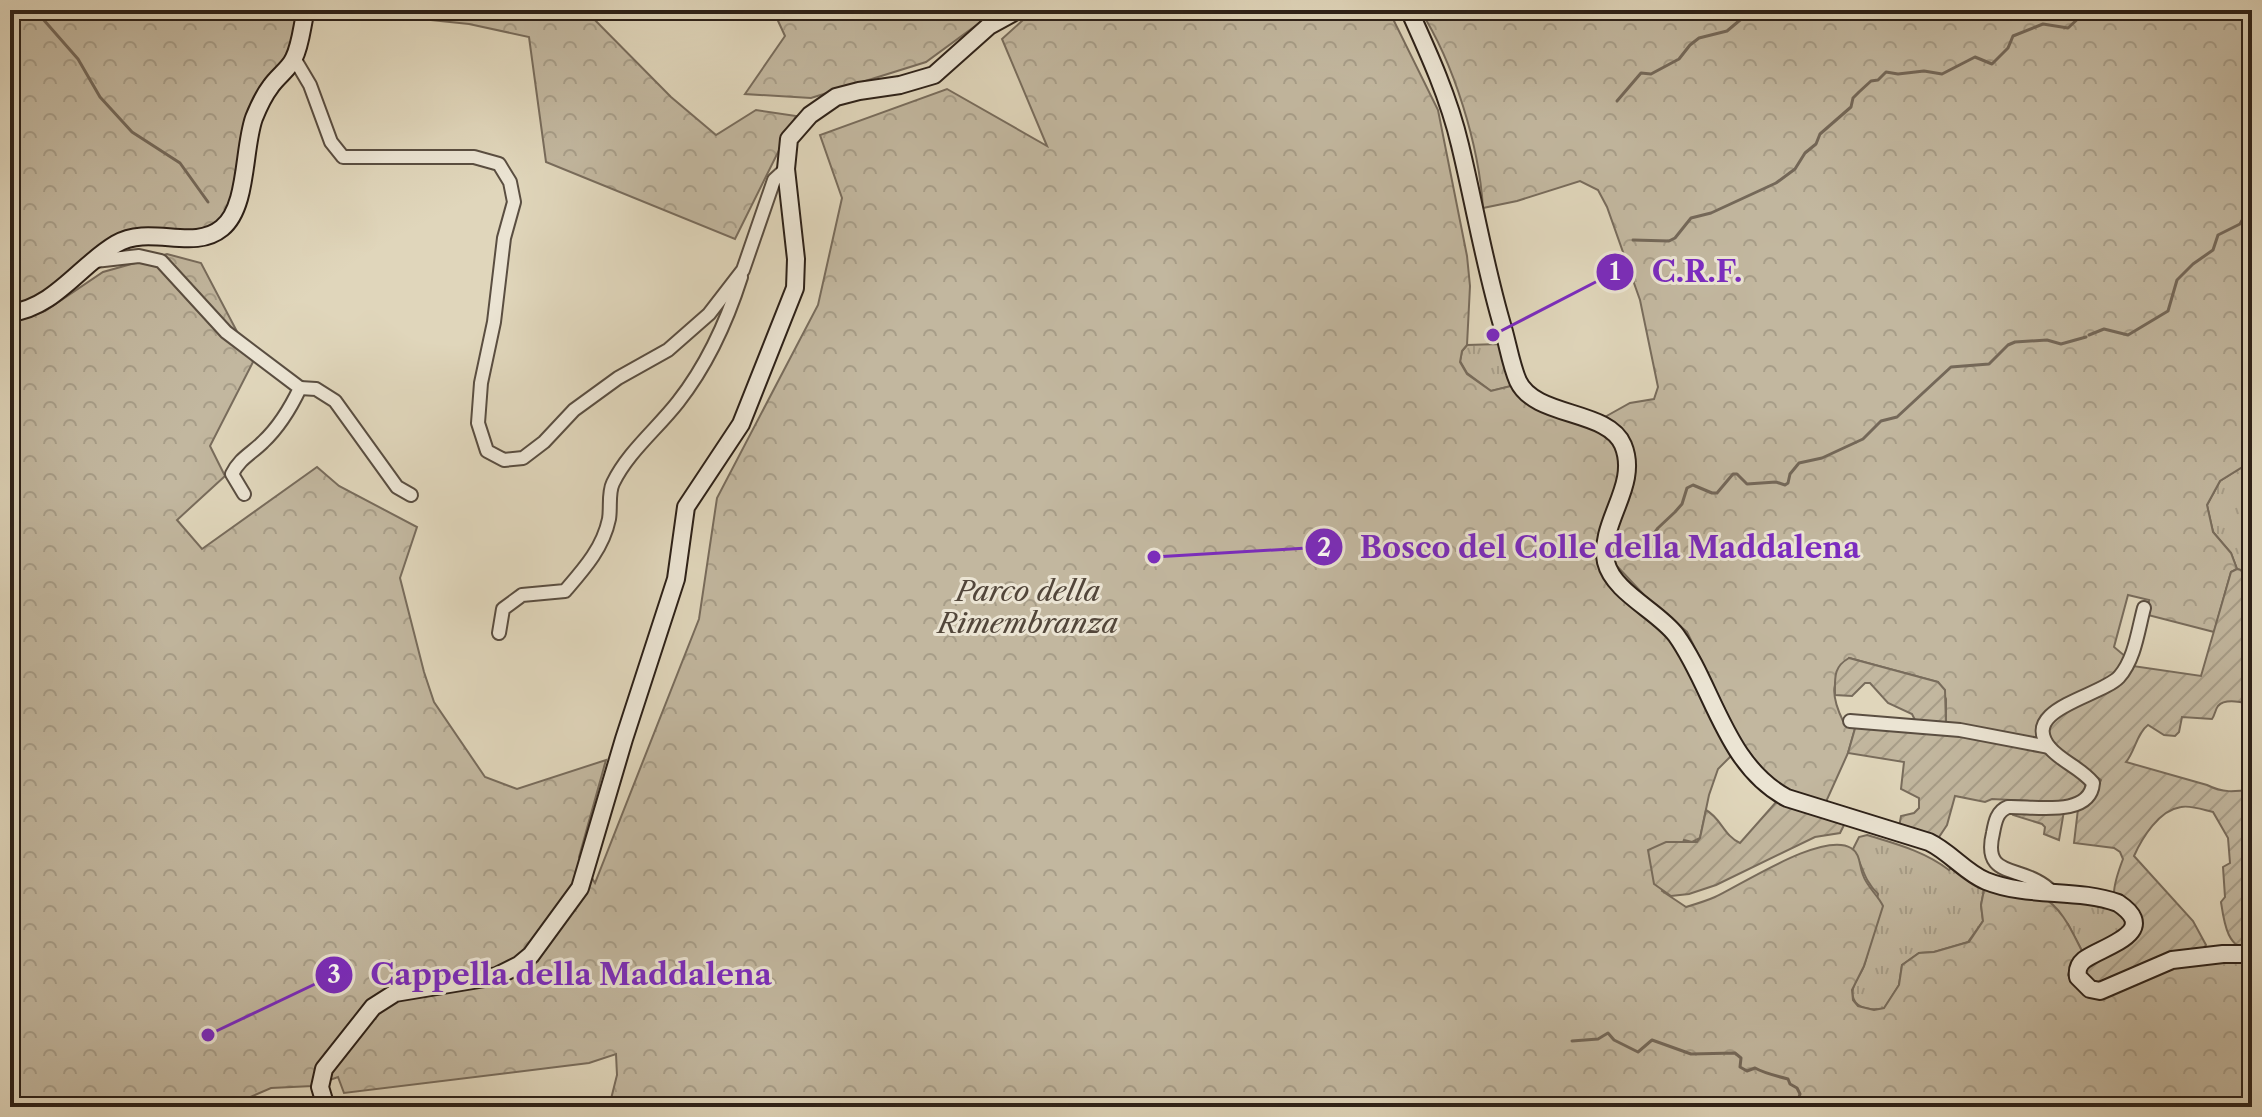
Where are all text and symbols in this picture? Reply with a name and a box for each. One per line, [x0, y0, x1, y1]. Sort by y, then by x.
callout: C.R.F. [1595, 245, 1758, 299]
text: C.R.F. [1652, 253, 1742, 290]
text: 1 [1610, 257, 1621, 286]
callout: Bosco del Colle della Maddalena [1304, 520, 1877, 574]
text: Bosco del Colle della Maddalena [1360, 529, 1861, 566]
text: 2 [1317, 533, 1331, 562]
park label: Parco della Rimembranza [936, 574, 1119, 640]
callout: Cappella della Maddalena [314, 948, 788, 1002]
text: Cappella della Maddalena [370, 956, 772, 993]
text: 3 [327, 960, 341, 989]

